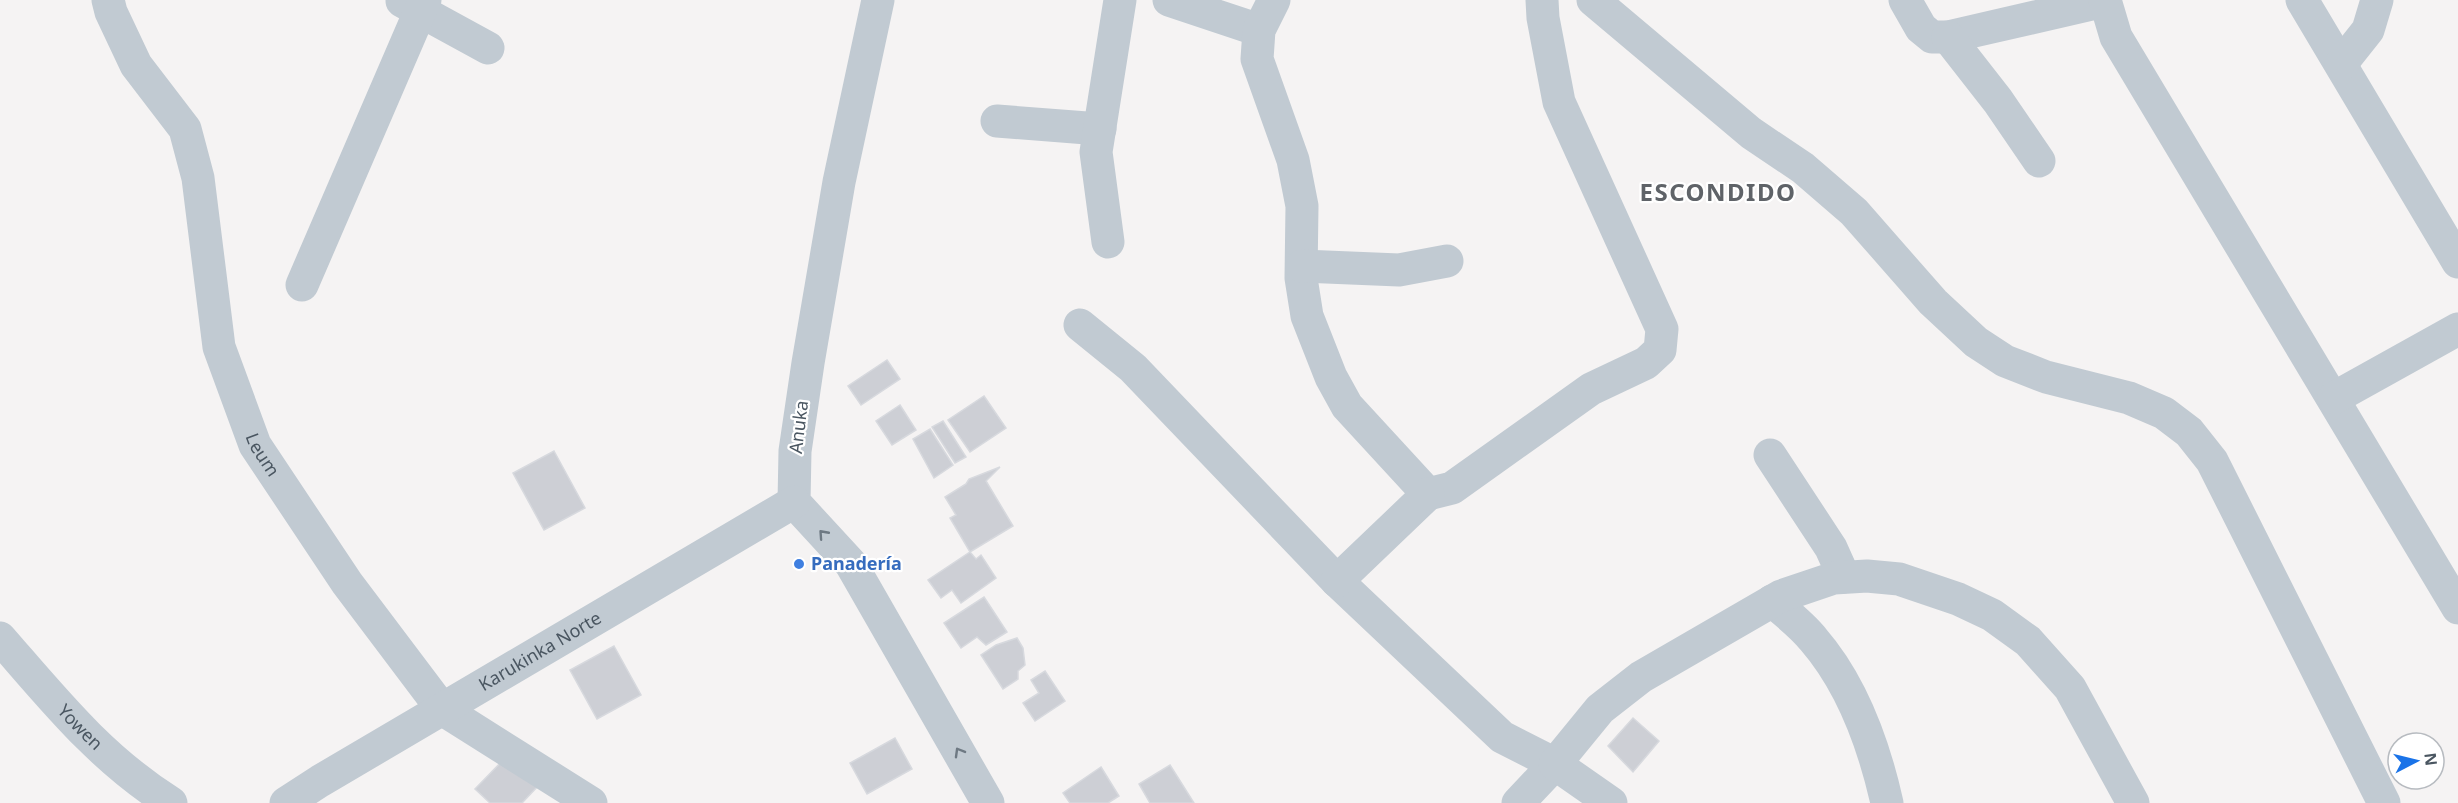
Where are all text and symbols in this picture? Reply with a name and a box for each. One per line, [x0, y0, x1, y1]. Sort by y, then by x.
district label: ESCONDIDO [1639, 175, 1797, 208]
street label: Anuka [783, 399, 813, 455]
street label: Leum [241, 429, 286, 481]
one-way arrow [819, 530, 830, 541]
place label: Panadería [811, 551, 902, 575]
marker: Panadería [792, 557, 806, 571]
street label: Karukinka Norte [474, 605, 605, 696]
street label: Yowen [53, 699, 108, 755]
north arrow [2386, 731, 2446, 791]
one-way arrow [955, 748, 966, 758]
text: N [2419, 751, 2443, 767]

